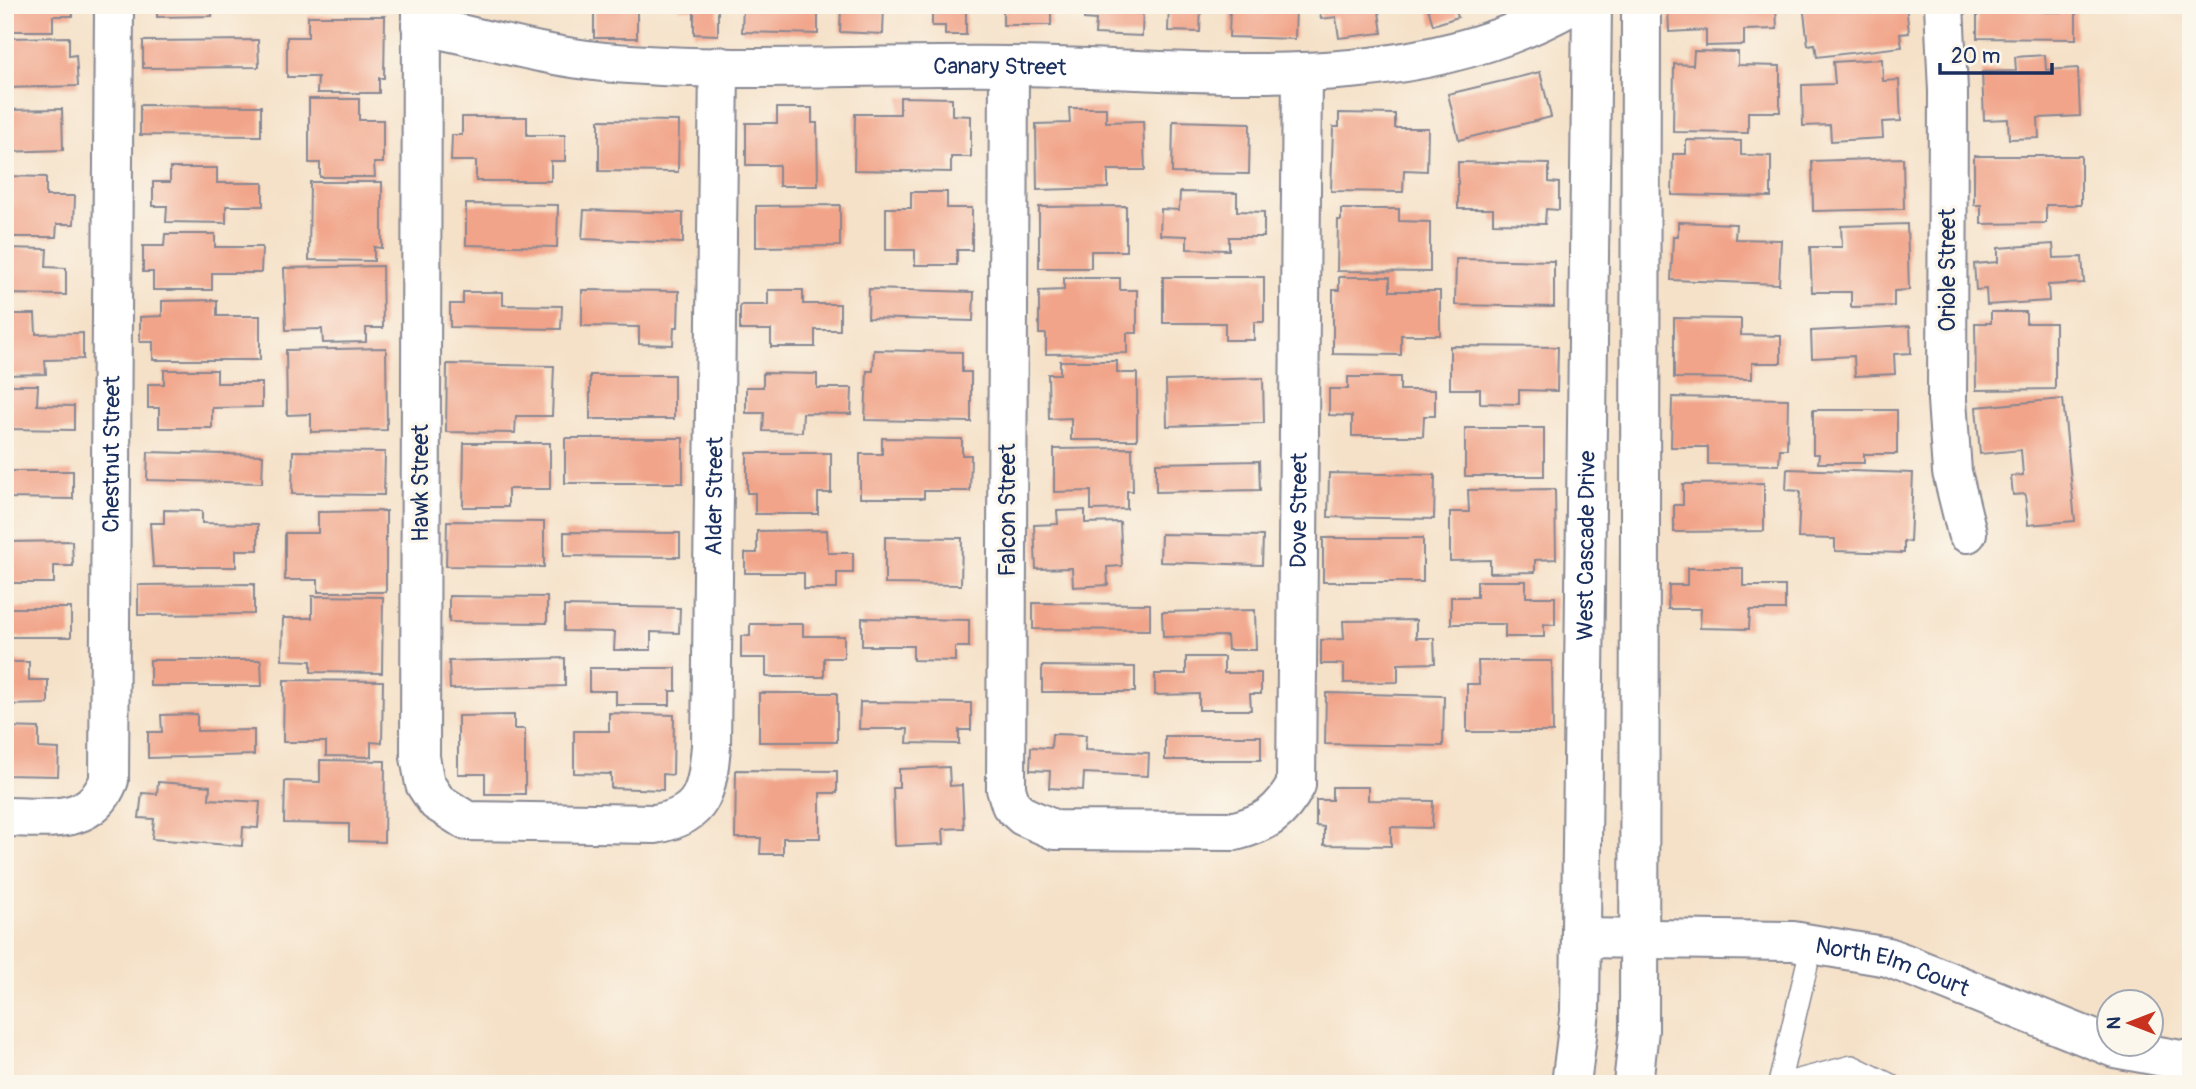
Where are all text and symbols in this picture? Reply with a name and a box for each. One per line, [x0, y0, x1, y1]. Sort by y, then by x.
scale bar [1940, 32, 2052, 76]
text: 20 m [1951, 43, 2000, 70]
street label: Canary Street [933, 52, 1068, 82]
street label: Oriole Street [1933, 208, 1962, 332]
street label: Chestnut Street [97, 375, 127, 533]
street label: Hawk Street [406, 423, 435, 542]
street label: Alder Street [699, 436, 730, 556]
street label: Falcon Street [993, 443, 1022, 576]
street label: West Cascade Drive [1570, 450, 1602, 641]
street label: Dove Street [1284, 452, 1314, 568]
street label: North Elm Court [1813, 931, 1974, 1003]
north arrow [2094, 988, 2164, 1058]
text: N [2102, 1016, 2126, 1029]

